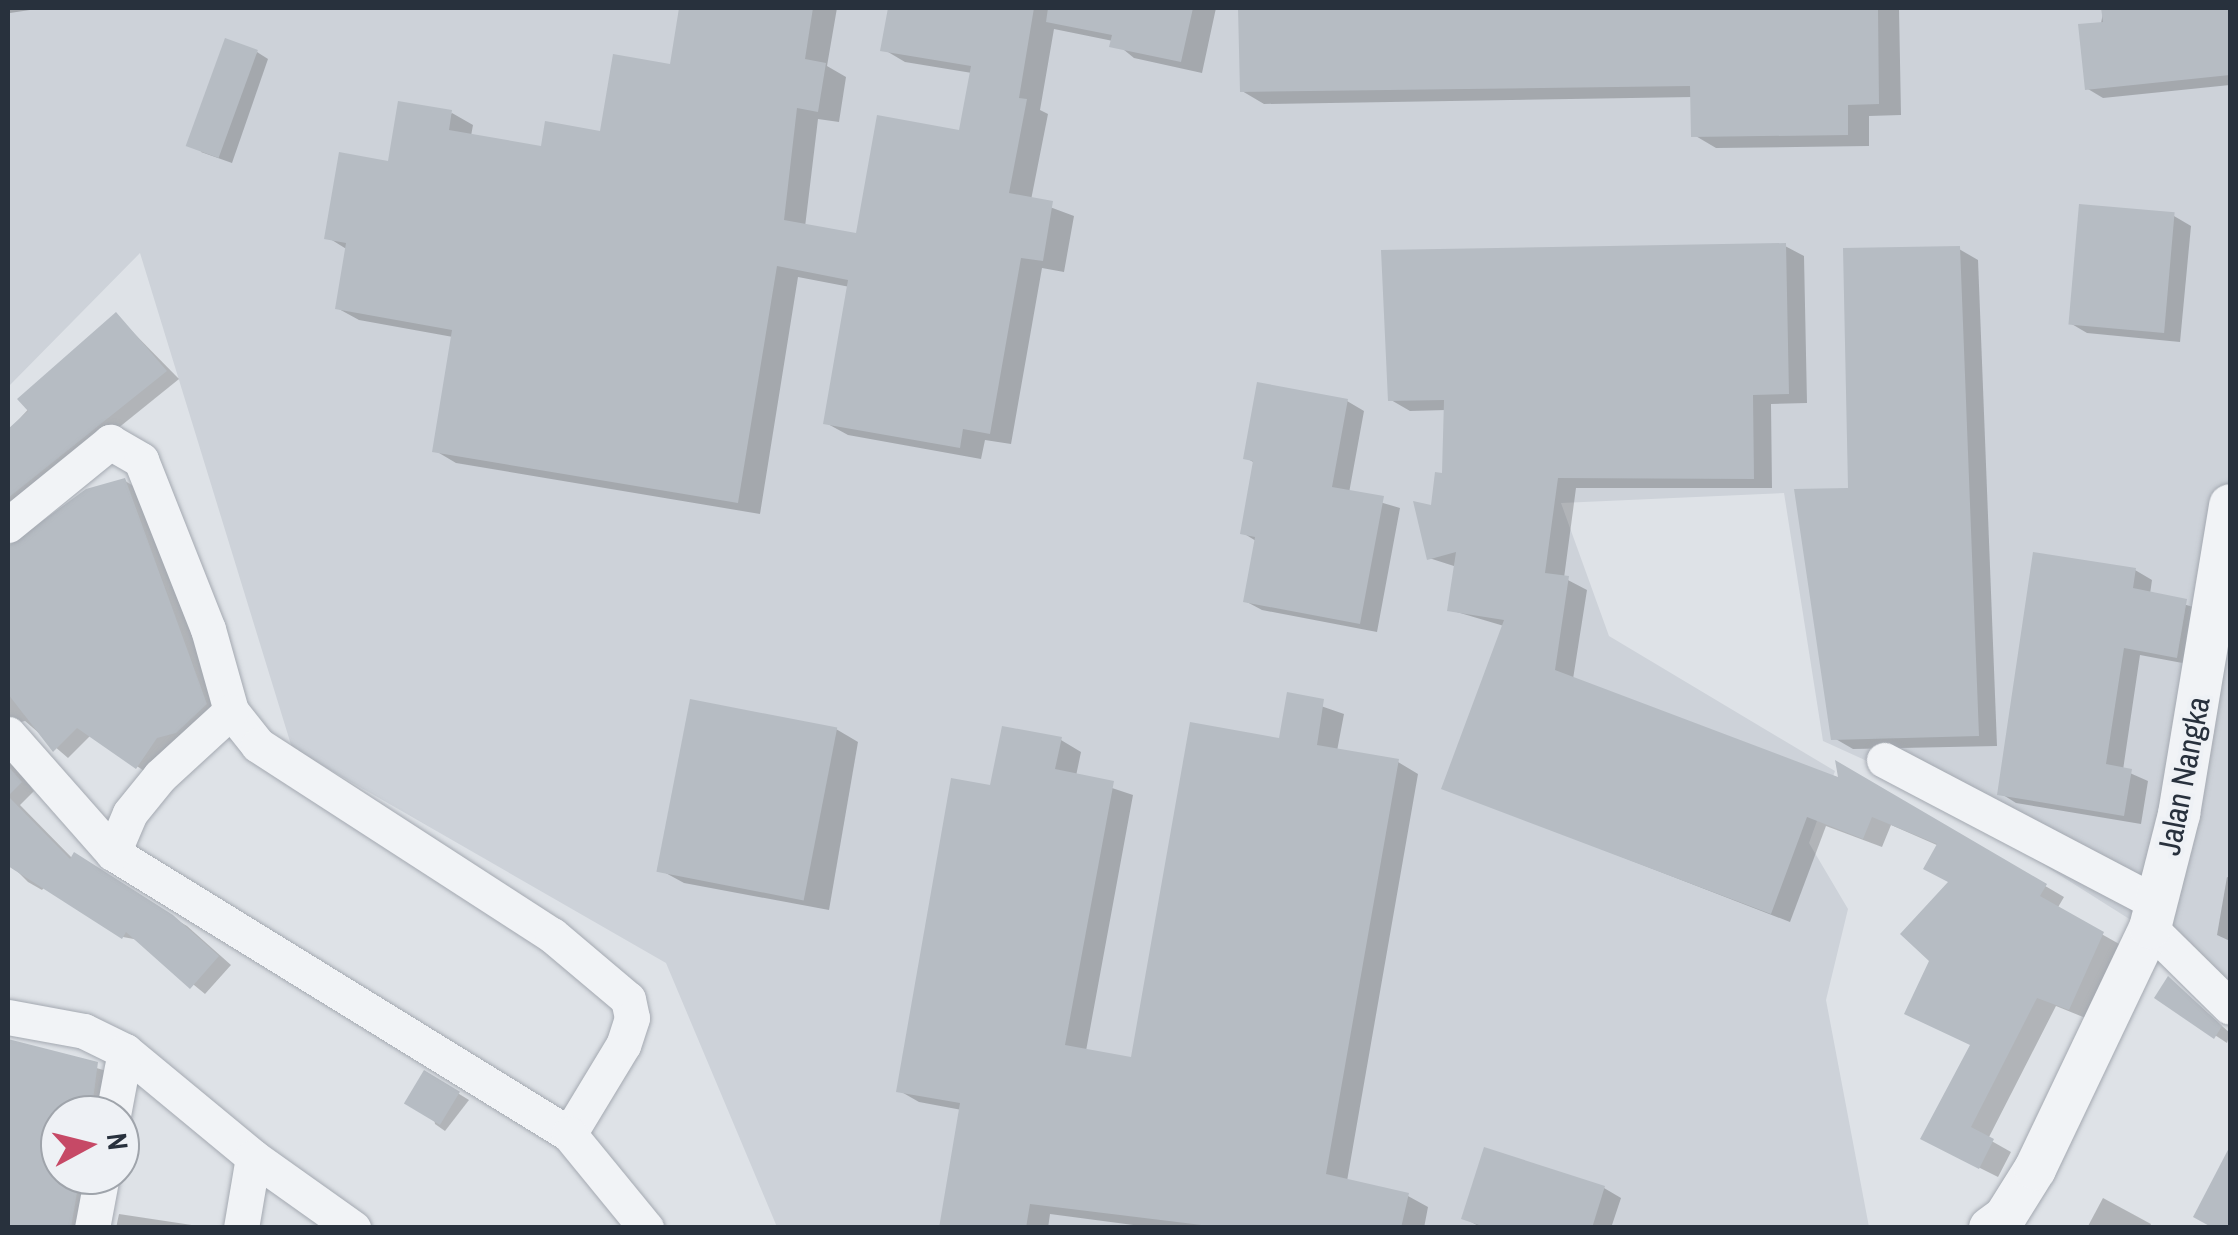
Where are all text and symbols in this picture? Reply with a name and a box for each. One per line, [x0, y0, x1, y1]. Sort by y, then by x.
street label: Jalan Nangka [2150, 694, 2218, 858]
north arrow [40, 1095, 140, 1195]
text: N [98, 1131, 138, 1152]

